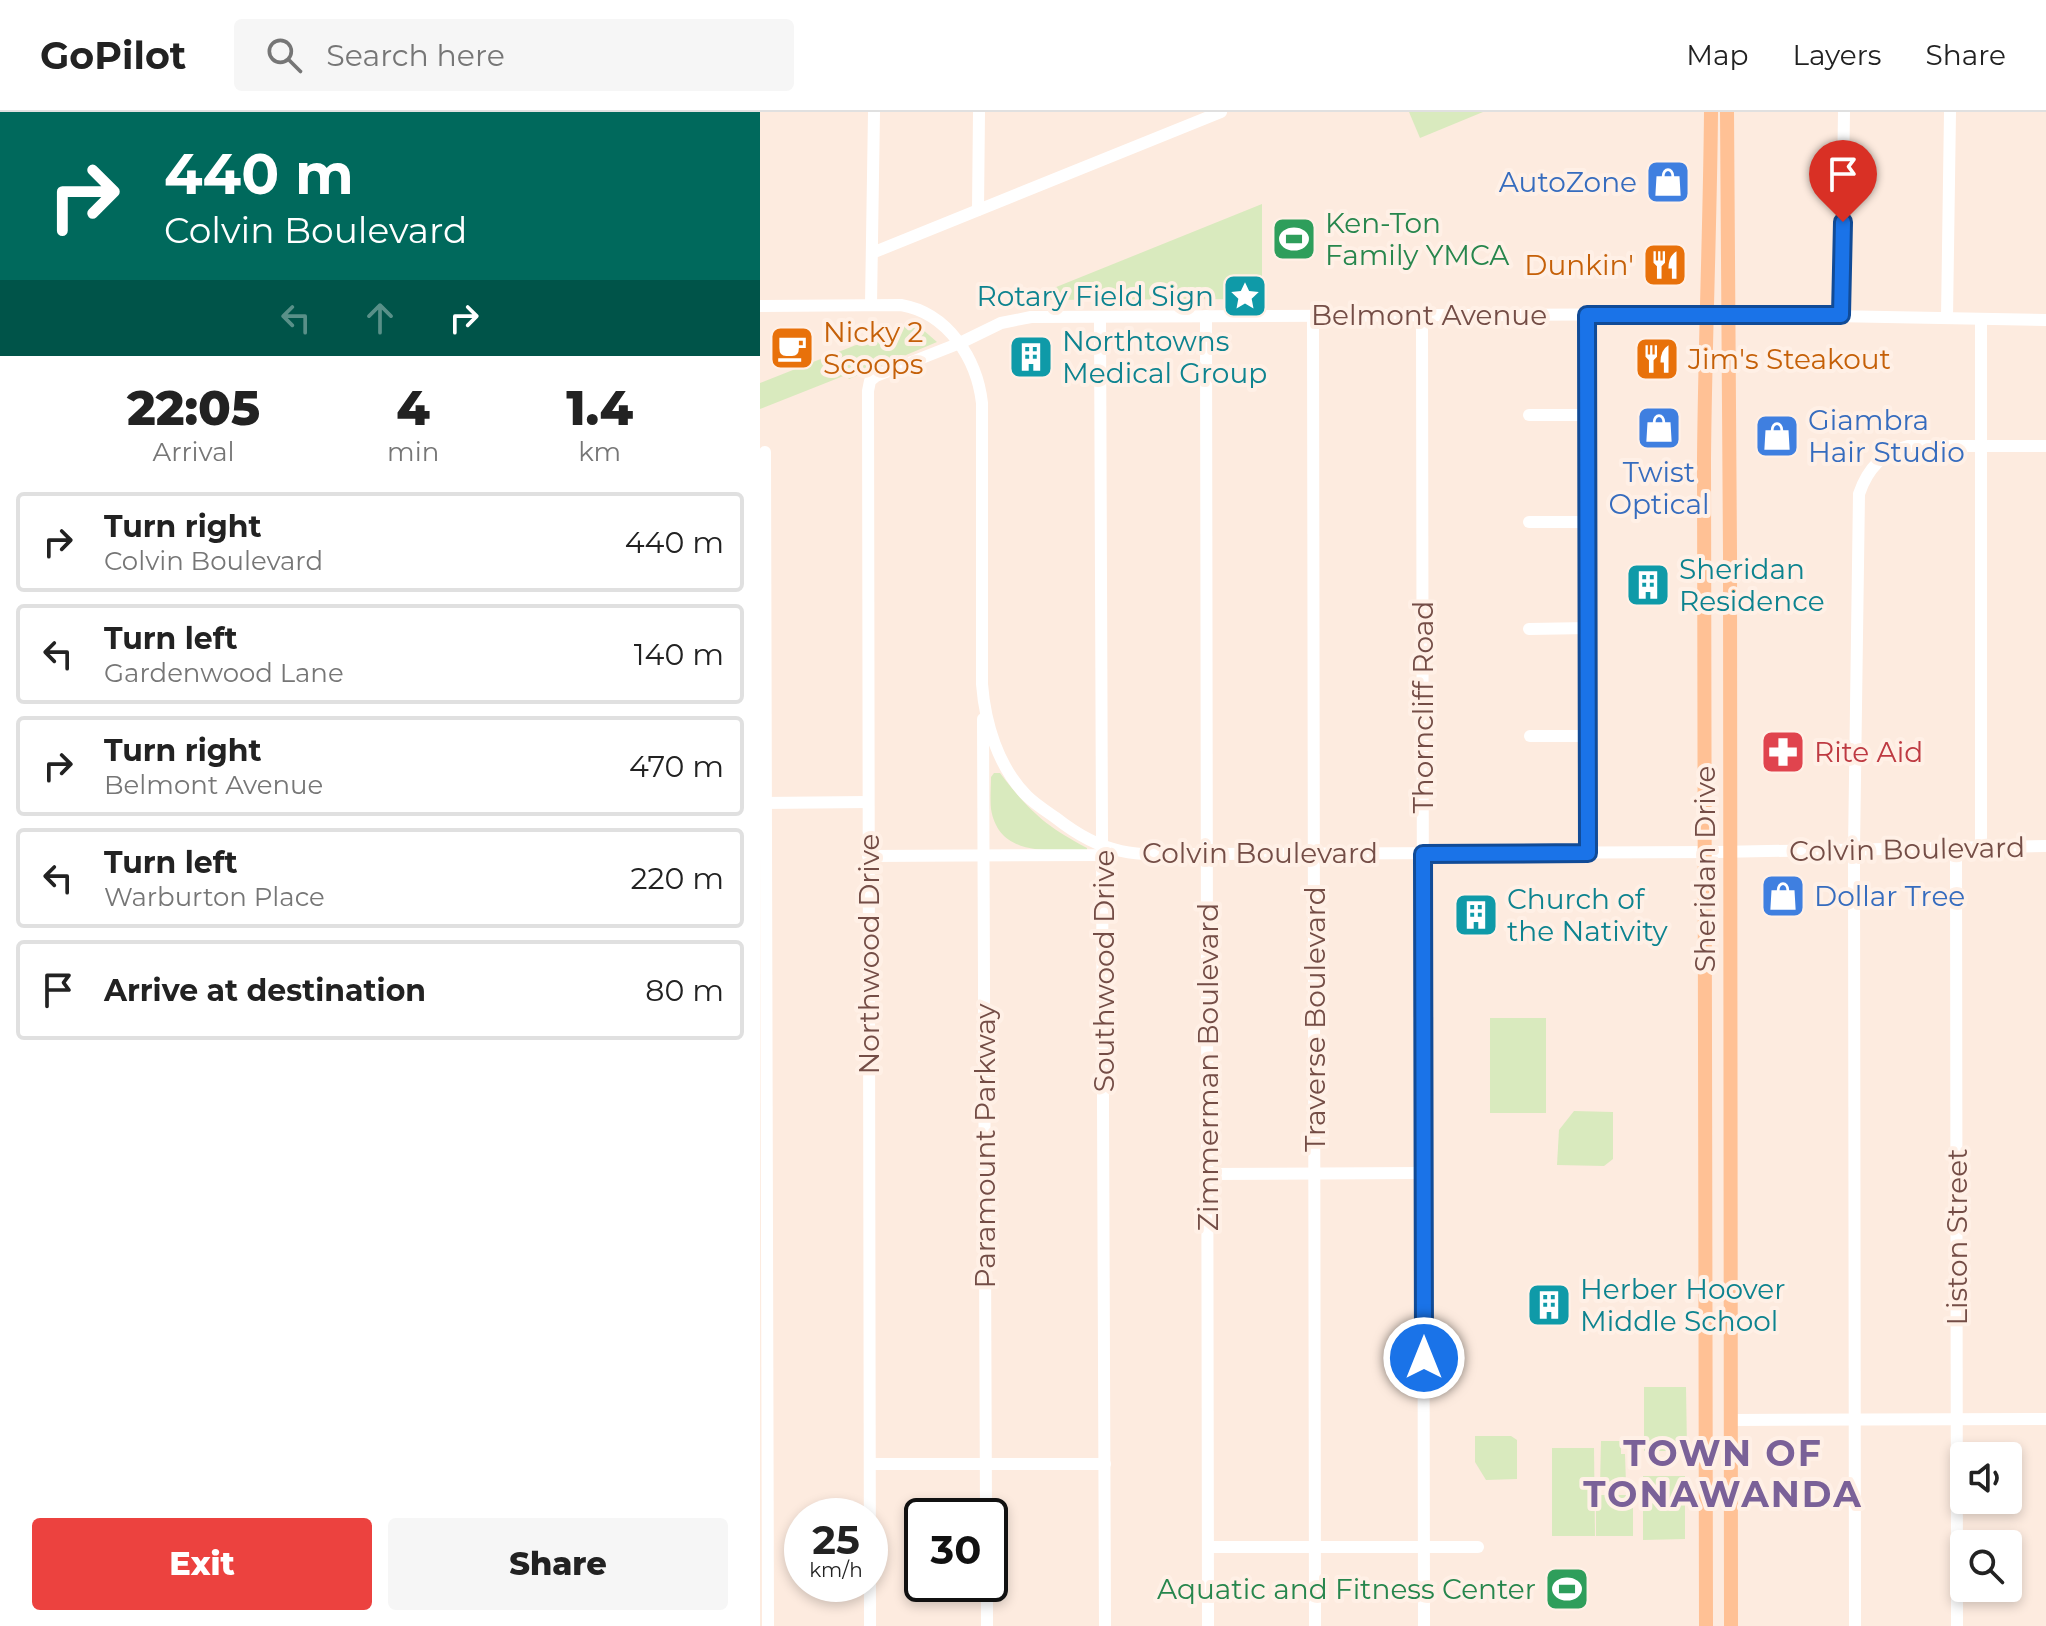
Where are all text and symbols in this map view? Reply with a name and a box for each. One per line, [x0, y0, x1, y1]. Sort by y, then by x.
search box [234, 19, 794, 91]
text: GoPilot [40, 32, 186, 79]
icon: search [262, 33, 306, 77]
text: Search here [326, 37, 505, 74]
text: Map [1686, 38, 1749, 72]
text: Layers [1793, 38, 1882, 72]
text: Share [1926, 38, 2006, 72]
text: 440 m [164, 140, 354, 208]
pin [1809, 140, 1877, 222]
icon: right [32, 144, 136, 248]
icon: arrive [1821, 152, 1865, 196]
shop icon: AutoZone [1644, 158, 1692, 206]
place label: AutoZone [1499, 165, 1637, 199]
place label: Ken-Ton Family YMCA [1325, 206, 1510, 272]
text: Colvin Boulevard [164, 208, 467, 252]
sports icon: Ken-Ton Family YMCA [1270, 215, 1318, 263]
restaurant icon: Dunkin' [1641, 241, 1689, 289]
place label: Dunkin' [1524, 248, 1634, 282]
place icon: Rotary Field Sign [1221, 272, 1269, 320]
place label: Rotary Field Sign [976, 279, 1214, 313]
icon: left [274, 296, 318, 340]
icon: ahead [358, 296, 402, 340]
icon: right [442, 296, 486, 340]
street label: Belmont Avenue [1311, 298, 1547, 332]
place label: Nicky 2 Scoops [823, 315, 924, 381]
cafe icon: Nicky 2 Scoops [768, 324, 816, 372]
place label: Northtowns Medical Group [1062, 324, 1267, 390]
building icon: Northtowns Medical Group [1007, 333, 1055, 381]
restaurant icon: Jim's Steakout [1633, 335, 1681, 383]
place label: Jim's Steakout [1687, 342, 1891, 376]
text: 22:05 [127, 379, 260, 437]
text: 4 [396, 379, 430, 437]
text: 1.4 [566, 379, 633, 437]
place label: Giambra Hair Studio [1808, 403, 1965, 469]
shop icon: Twist Optical [1635, 404, 1683, 452]
shop icon: Giambra Hair Studio [1753, 412, 1801, 460]
text: Arrival [153, 436, 235, 468]
text: min [387, 436, 439, 468]
text: km [578, 436, 621, 468]
place label: Twist Optical [1608, 455, 1710, 521]
text: Turn right [104, 508, 261, 545]
icon: right [36, 520, 80, 564]
text: 440 m [625, 524, 724, 561]
text: Colvin Boulevard [104, 545, 323, 577]
place label: Sheridan Residence [1679, 552, 1825, 618]
building icon: Sheridan Residence [1624, 561, 1672, 609]
street label: Thorncliff Road [1406, 601, 1440, 813]
text: Turn left [104, 620, 237, 657]
icon: left [36, 632, 80, 676]
text: 140 m [634, 636, 724, 673]
text: Gardenwood Lane [104, 657, 344, 689]
pharmacy icon: Rite Aid [1759, 728, 1807, 776]
text: Turn right [104, 732, 261, 769]
place label: Rite Aid [1814, 735, 1923, 769]
icon: right [36, 744, 80, 788]
text: 470 m [629, 748, 724, 785]
street label: Sheridan Drive [1688, 766, 1722, 972]
text: Belmont Avenue [104, 769, 323, 801]
street label: Colvin Boulevard [1789, 830, 2025, 868]
street label: Northwood Drive [852, 834, 886, 1074]
street label: Colvin Boulevard [1142, 836, 1378, 870]
text: Turn left [104, 844, 237, 881]
street label: Southwood Drive [1087, 850, 1121, 1092]
icon: left [36, 856, 80, 900]
text: 220 m [630, 860, 724, 897]
shop icon: Dollar Tree [1759, 872, 1807, 920]
place label: Dollar Tree [1814, 879, 1965, 913]
text: Warburton Place [104, 881, 325, 913]
place label: Church of the Nativity [1507, 882, 1669, 948]
street label: Traverse Boulevard [1298, 886, 1332, 1152]
building icon: Church of the Nativity [1452, 891, 1500, 939]
street label: Zimmerman Boulevard [1191, 903, 1225, 1231]
icon: arrive [36, 968, 80, 1012]
text: Arrive at destination [104, 972, 426, 1009]
text: 80 m [645, 972, 724, 1009]
street label: Paramount Parkway [968, 1003, 1002, 1288]
street label: Liston Street [1940, 1149, 1974, 1326]
place label: Herber Hoover Middle School [1580, 1272, 1786, 1338]
building icon: Herber Hoover Middle School [1525, 1281, 1573, 1329]
position arrow [1382, 1316, 1466, 1400]
district label: TOWN OF TONAWANDA [1583, 1431, 1863, 1516]
map controls [1950, 1442, 2022, 1602]
button: sound [1950, 1442, 2022, 1514]
speed limit sign: 30 [904, 1498, 1008, 1602]
text: 25 [812, 1515, 860, 1564]
button: Exit [32, 1518, 372, 1610]
button: Share [388, 1518, 728, 1610]
button: search [1950, 1530, 2022, 1602]
text: km/h [809, 1558, 863, 1582]
sports icon: Aquatic and Fitness Center [1543, 1565, 1591, 1613]
place label: Aquatic and Fitness Center [1157, 1572, 1536, 1606]

